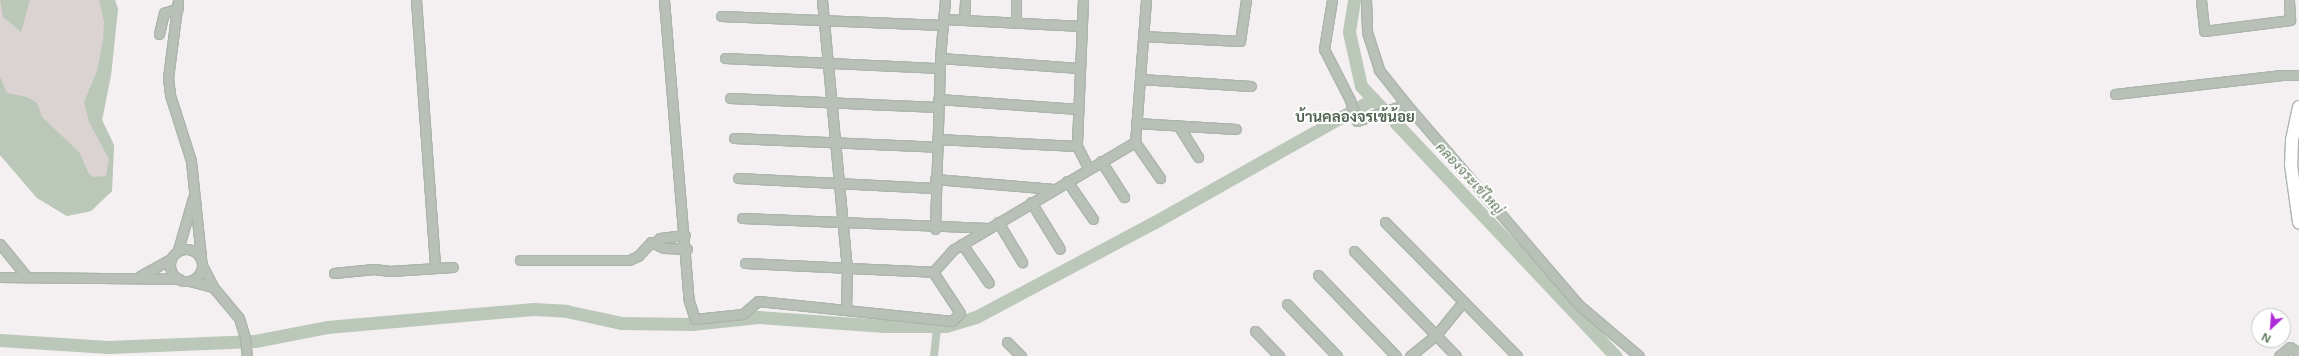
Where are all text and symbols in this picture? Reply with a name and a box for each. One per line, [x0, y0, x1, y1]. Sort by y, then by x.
district label: บ้านคลองจรเข้น้อย [1295, 108, 1415, 126]
water label: คลองจระเข้ใหญ่ [1433, 139, 1507, 217]
north arrow [2251, 308, 2291, 348]
text: N [2259, 330, 2273, 347]

